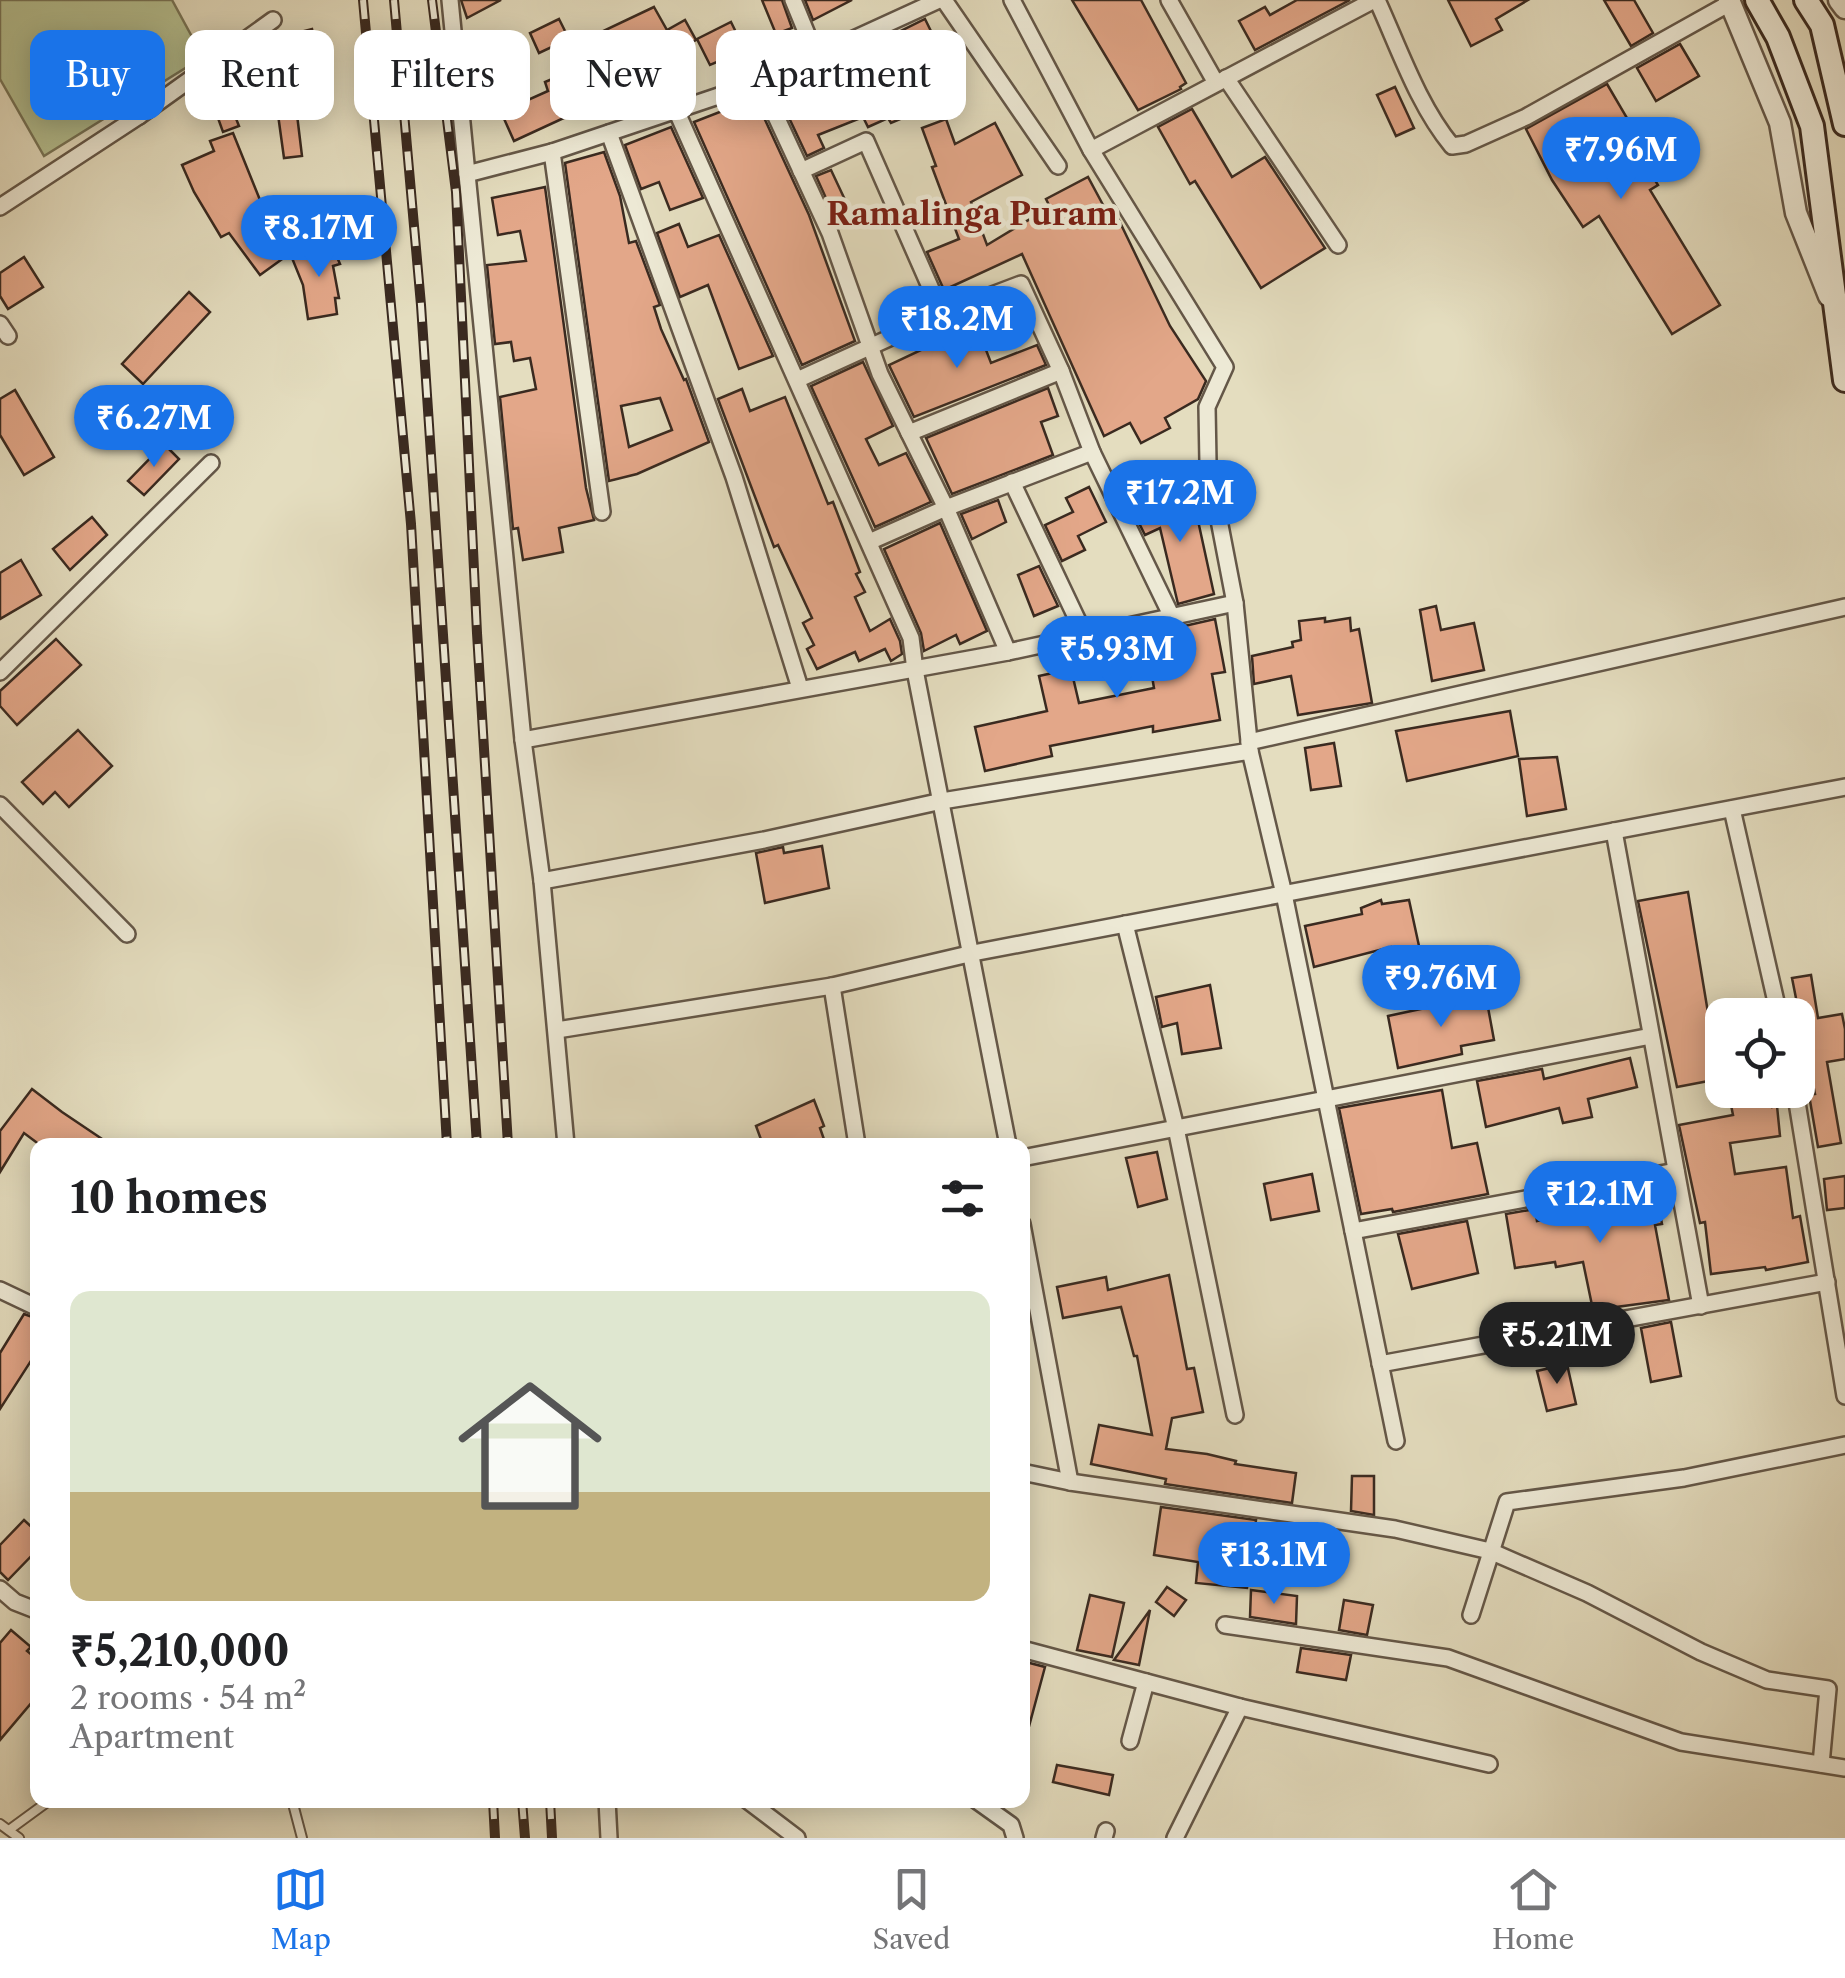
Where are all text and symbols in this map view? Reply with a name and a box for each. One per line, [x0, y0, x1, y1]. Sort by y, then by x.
chip: Buy [30, 30, 165, 120]
chip: Rent [185, 30, 334, 120]
chip: Filters [354, 30, 530, 120]
chip: New [550, 30, 696, 120]
chip: Apartment [716, 30, 966, 120]
pin: ₹7.96M [1540, 117, 1702, 202]
text: ₹7.96M [1564, 130, 1678, 169]
district label: Ramalinga Puram [826, 194, 1118, 233]
pin: ₹8.17M [238, 195, 400, 280]
text: ₹8.17M [263, 208, 375, 247]
pin: ₹18.2M [876, 286, 1038, 371]
text: ₹18.2M [900, 299, 1014, 338]
pin: ₹6.27M [73, 385, 235, 470]
text: ₹6.27M [96, 398, 212, 437]
pin: ₹17.2M [1099, 460, 1261, 545]
text: ₹17.2M [1125, 473, 1235, 512]
pin: ₹5.93M [1036, 616, 1198, 701]
text: ₹5.93M [1059, 629, 1175, 668]
pin: ₹9.76M [1360, 945, 1522, 1030]
text: ₹9.76M [1384, 958, 1498, 997]
map controls [1705, 998, 1815, 1108]
button: locate [1705, 998, 1815, 1108]
pin: ₹12.1M [1519, 1161, 1681, 1246]
icon: filters [935, 1171, 990, 1226]
text: 10 homes [70, 1172, 268, 1224]
text: ₹12.1M [1546, 1174, 1654, 1213]
pin: ₹5.21M [1476, 1302, 1638, 1387]
text: ₹5.21M [1501, 1315, 1613, 1354]
icon: home [440, 1356, 620, 1536]
pin: ₹13.1M [1193, 1522, 1355, 1607]
text: ₹13.1M [1220, 1535, 1328, 1574]
text: ₹5,210,000 [70, 1625, 290, 1677]
text: 2 rooms · 54 m² [70, 1678, 306, 1717]
text: Apartment [70, 1717, 234, 1756]
tab: Map [271, 1862, 331, 1956]
tab: Saved [873, 1862, 950, 1956]
tab: Home [1492, 1862, 1574, 1956]

